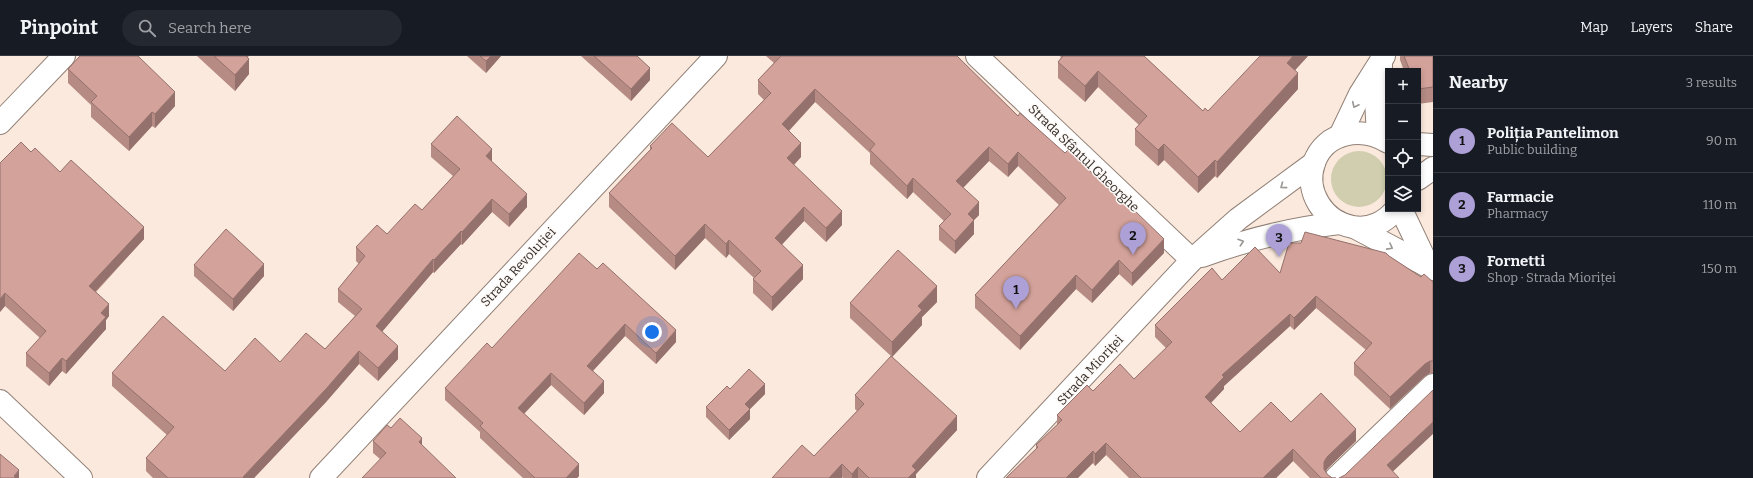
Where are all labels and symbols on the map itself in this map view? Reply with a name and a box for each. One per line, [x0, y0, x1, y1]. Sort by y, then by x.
one-way arrow [1352, 100, 1360, 108]
street label: Strada Sfântul Gheorghe [1025, 101, 1143, 215]
one-way arrow [1280, 181, 1287, 188]
pin: 2 [1120, 222, 1146, 255]
street label: Strada Revoluției [478, 224, 559, 310]
pin: 3 [1266, 224, 1292, 257]
one-way arrow [1238, 238, 1245, 247]
one-way arrow [1386, 242, 1393, 250]
pin: 1 [1003, 276, 1029, 309]
your location [642, 322, 662, 342]
street label: Strada Mioriței [1054, 332, 1127, 409]

